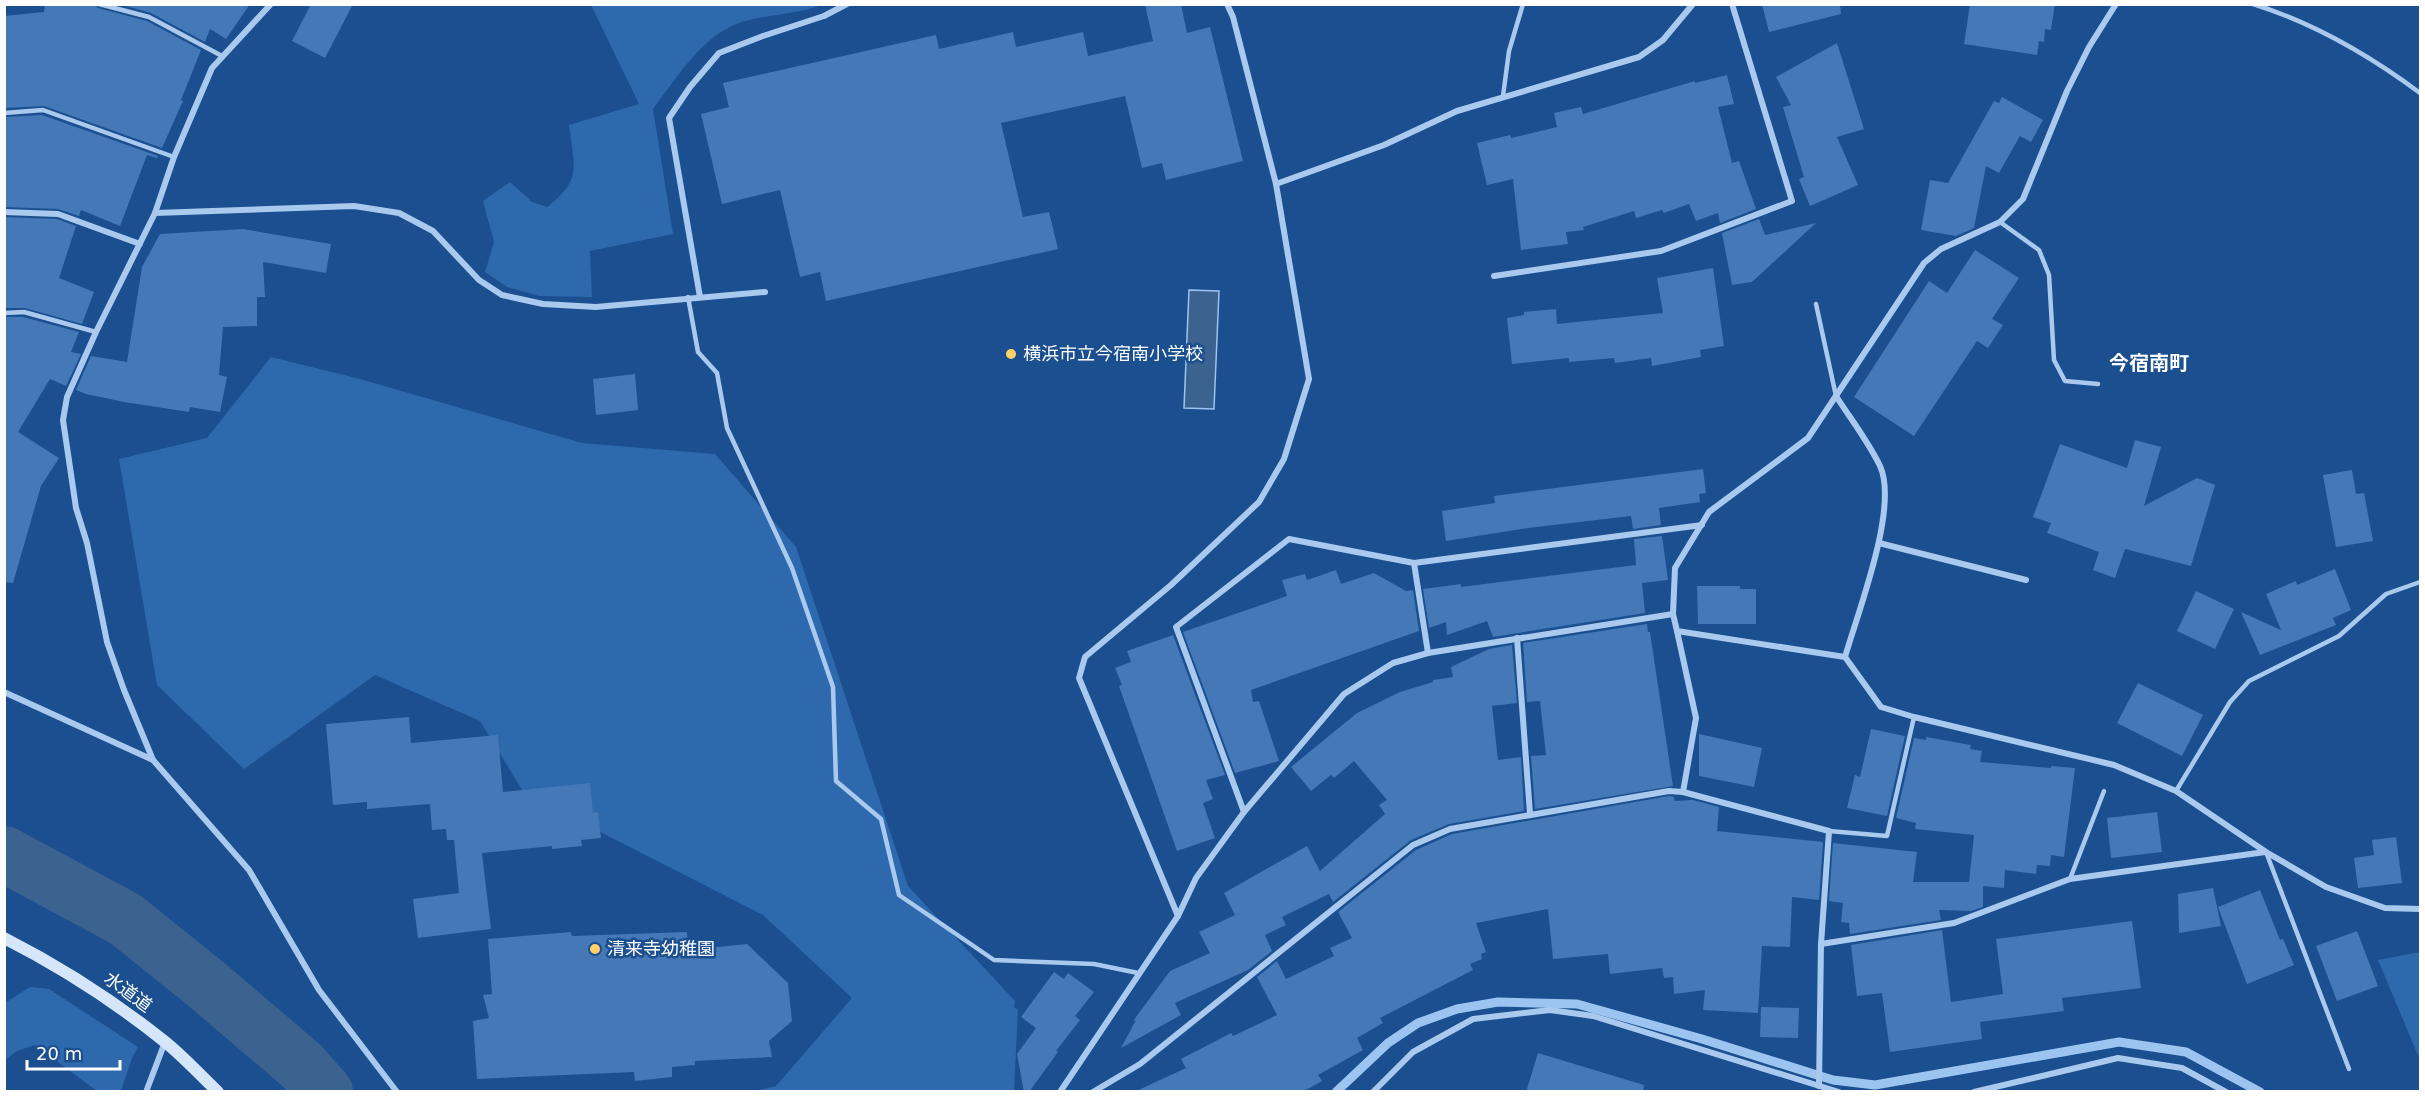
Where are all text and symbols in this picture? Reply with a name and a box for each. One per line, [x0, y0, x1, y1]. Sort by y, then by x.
place label: 横浜市立今宿南小学校 [1023, 343, 1203, 364]
marker: 横浜市立今宿南小学校 [1004, 347, 1018, 361]
district label: 今宿南町 [2109, 351, 2189, 375]
place label: 清来寺幼稚園 [607, 938, 715, 959]
marker: 清来寺幼稚園 [588, 942, 602, 956]
street label: 水道道 [100, 967, 156, 1016]
scale bar [27, 1033, 120, 1071]
text: 20 m [36, 1043, 82, 1064]

